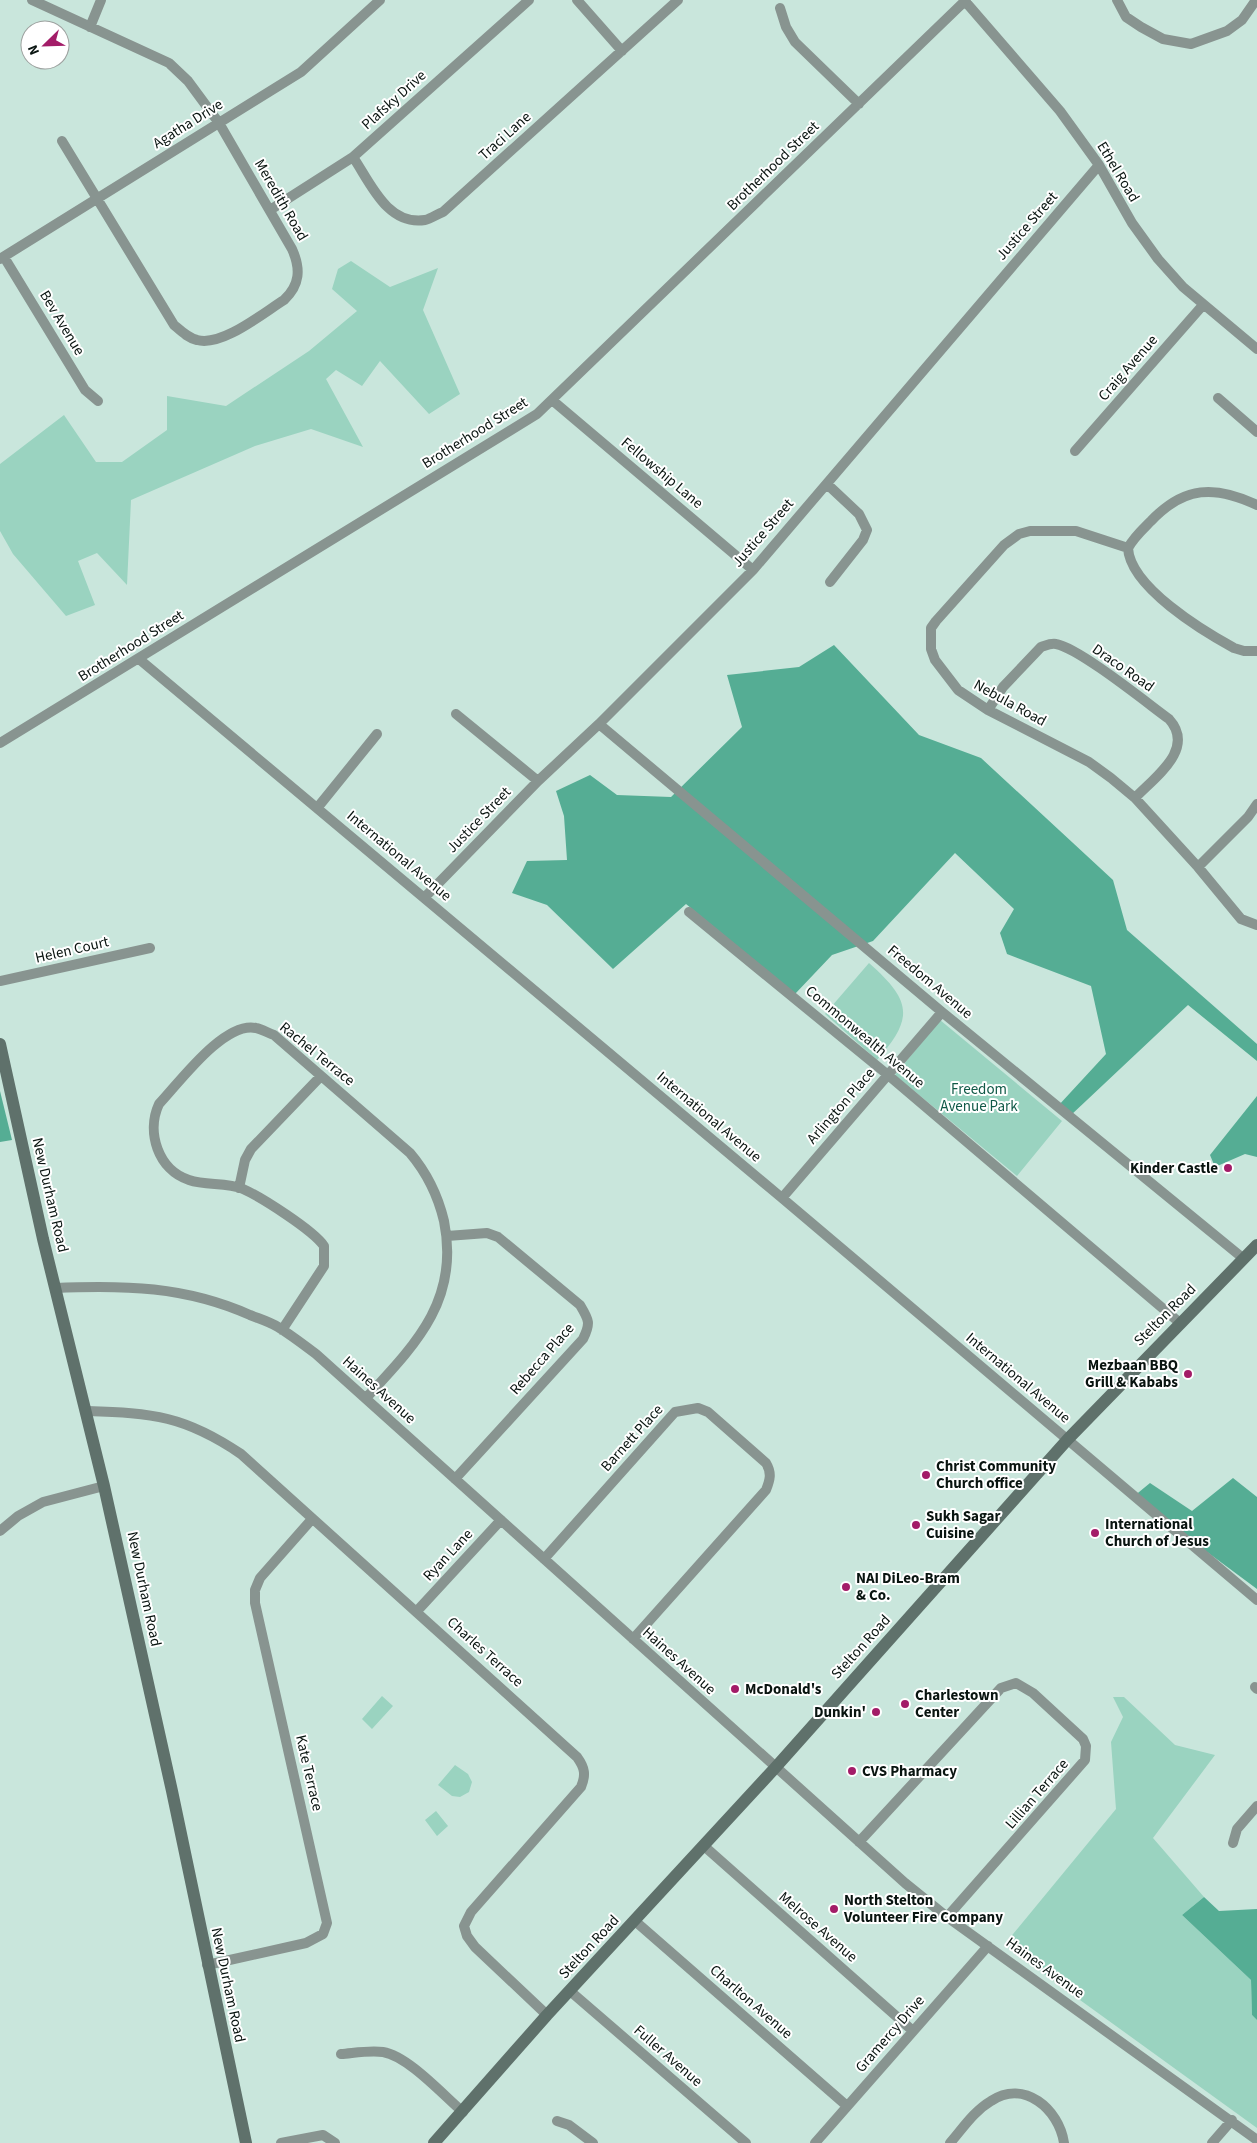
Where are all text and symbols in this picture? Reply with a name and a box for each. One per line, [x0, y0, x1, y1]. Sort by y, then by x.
north arrow [20, 20, 70, 70]
text: N [23, 41, 45, 58]
street label: Plafsky Drive [357, 65, 431, 135]
street label: Agatha Drive [149, 94, 227, 154]
street label: Traci Lane [474, 107, 536, 165]
street label: Brotherhood Street [722, 116, 824, 216]
street label: Ethel Road [1092, 138, 1144, 206]
street label: Meredith Road [249, 155, 313, 245]
street label: Justice Street [991, 187, 1063, 265]
street label: Bev Avenue [34, 286, 90, 360]
street label: Craig Avenue [1093, 330, 1163, 406]
street label: Brotherhood Street [418, 392, 532, 474]
street label: Fellowship Lane [617, 432, 707, 514]
street label: Justice Street [727, 494, 799, 572]
street label: Brotherhood Street [74, 605, 188, 687]
street label: Draco Road [1088, 639, 1158, 697]
street label: Nebula Road [970, 674, 1050, 732]
street label: Justice Street [442, 782, 516, 858]
street label: International Avenue [342, 806, 456, 906]
street label: Helen Court [33, 931, 111, 969]
street label: Freedom Avenue [883, 940, 977, 1024]
street label: Commonwealth Avenue [801, 981, 929, 1093]
street label: Rachel Terrace [275, 1017, 359, 1091]
street label: Arlington Place [802, 1063, 880, 1149]
street label: International Avenue [652, 1067, 766, 1167]
park label: Freedom Avenue Park [940, 1079, 1018, 1117]
street label: New Durham Road [27, 1136, 73, 1254]
place label: Kinder Castle [1130, 1158, 1218, 1179]
marker: Kinder Castle [1222, 1162, 1234, 1174]
street label: Stelton Road [1129, 1279, 1201, 1351]
street label: Rebecca Place [505, 1318, 579, 1400]
street label: International Avenue [961, 1328, 1075, 1428]
street label: Haines Avenue [338, 1351, 420, 1429]
place label: Mezbaan BBQ Grill & Kababs [1085, 1355, 1179, 1393]
marker: Mezbaan BBQ Grill & Kababs [1182, 1368, 1194, 1380]
street label: Barnett Place [596, 1400, 668, 1476]
place label: Christ Community Church office [936, 1456, 1056, 1494]
marker: Christ Community Church office [920, 1469, 932, 1481]
place label: Sukh Sagar Cuisine [926, 1506, 1001, 1544]
place label: International Church of Jesus [1105, 1514, 1209, 1552]
marker: Sukh Sagar Cuisine [910, 1519, 922, 1531]
street label: Ryan Lane [418, 1524, 478, 1586]
marker: International Church of Jesus [1089, 1527, 1101, 1539]
street label: New Durham Road [122, 1530, 166, 1648]
place label: NAI DiLeo-Bram & Co. [856, 1568, 960, 1606]
marker: NAI DiLeo-Bram & Co. [840, 1581, 852, 1593]
street label: Stelton Road [826, 1610, 896, 1684]
street label: Charles Terrace [442, 1612, 528, 1692]
street label: Haines Avenue [638, 1622, 720, 1700]
place label: McDonald's [745, 1679, 822, 1700]
marker: McDonald's [729, 1683, 741, 1695]
place label: Charlestown Center [915, 1685, 998, 1723]
marker: Charlestown Center [899, 1698, 911, 1710]
place label: Dunkin' [814, 1702, 866, 1723]
marker: Dunkin' [870, 1706, 882, 1718]
street label: Kate Terrace [290, 1733, 328, 1813]
street label: Lillian Terrace [1000, 1754, 1074, 1834]
place label: CVS Pharmacy [862, 1761, 957, 1782]
marker: CVS Pharmacy [846, 1765, 858, 1777]
street label: Melrose Avenue [774, 1887, 862, 1967]
place label: North Stelton Volunteer Fire Company [843, 1890, 1003, 1928]
marker: North Stelton Volunteer Fire Company [828, 1903, 840, 1915]
street label: Stelton Road [554, 1911, 624, 1983]
street label: New Durham Road [206, 1926, 250, 2044]
street label: Haines Avenue [1002, 1932, 1088, 2004]
street label: Charlton Avenue [705, 1960, 797, 2044]
street label: Gramercy Drive [851, 1991, 929, 2077]
street label: Fuller Avenue [629, 2020, 707, 2092]

